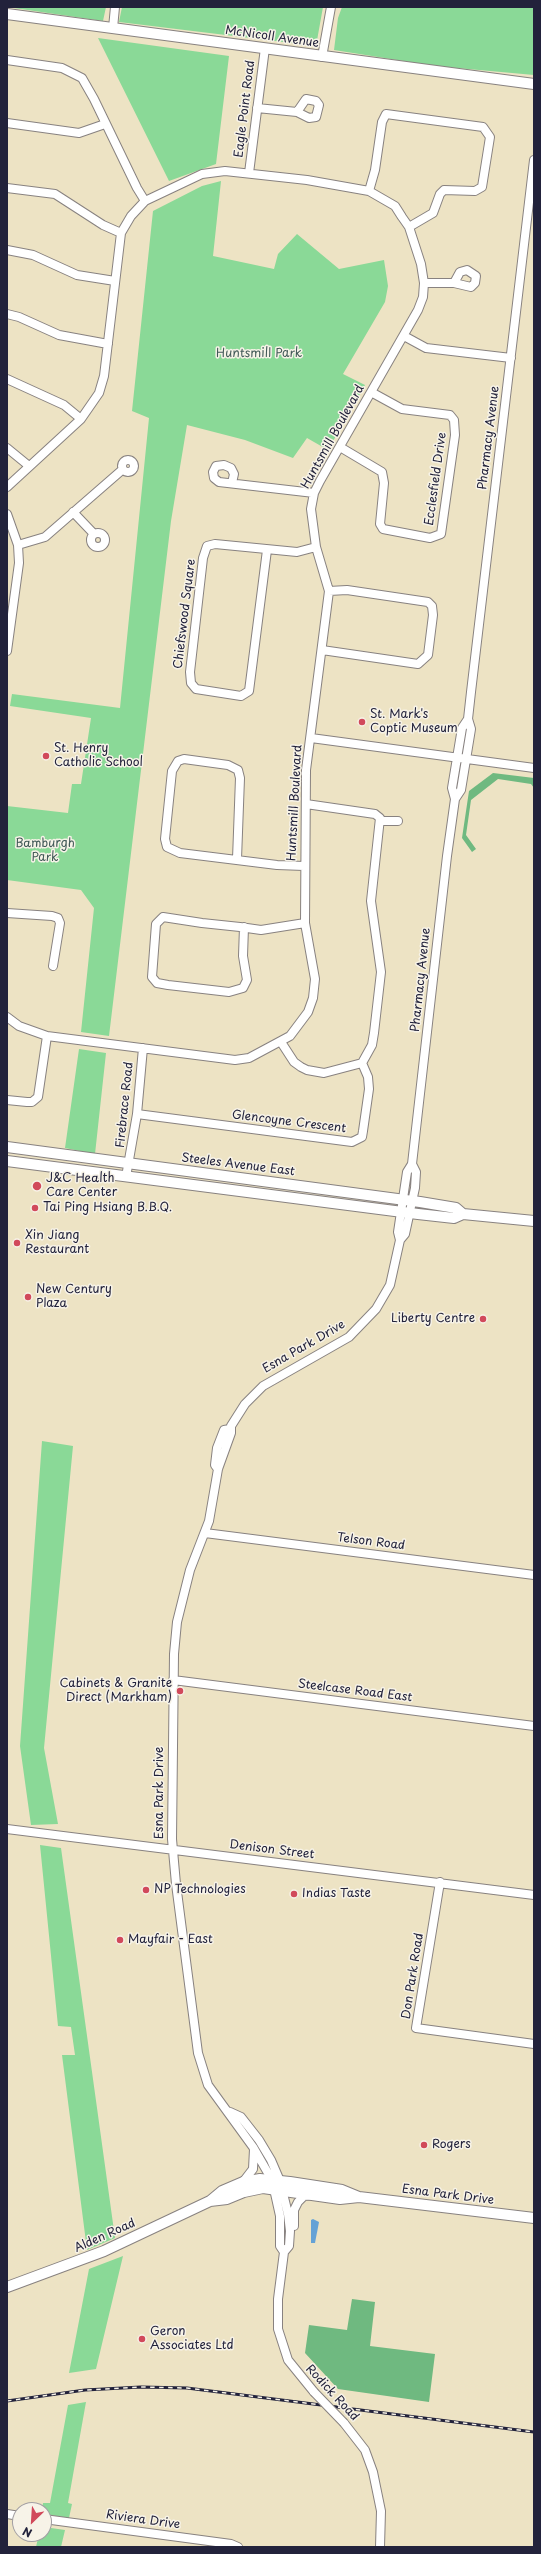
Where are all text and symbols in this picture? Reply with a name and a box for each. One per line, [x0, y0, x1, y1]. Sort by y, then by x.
street label: McNicoll Avenue [224, 23, 320, 51]
street label: Eagle Point Road [232, 60, 258, 158]
park label: Huntsmill Park [216, 347, 302, 361]
street label: Huntsmill Boulevard [298, 383, 368, 491]
street label: Pharmacy Avenue [475, 385, 503, 491]
street label: Ecclesfield Drive [422, 432, 450, 526]
street label: Chiefswood Square [171, 558, 199, 670]
place label: St. Mark's Coptic Museum [370, 708, 458, 736]
marker: St. Mark's Coptic Museum [357, 717, 367, 727]
place label: St. Henry Catholic School [54, 742, 143, 770]
street label: Huntsmill Boulevard [285, 744, 305, 862]
marker: St. Henry Catholic School [41, 751, 51, 761]
park label: Bamburgh Park [15, 837, 75, 865]
street label: Pharmacy Avenue [408, 927, 434, 1033]
street label: Firebrace Road [113, 1061, 137, 1149]
street label: Glencoyne Crescent [231, 1108, 347, 1136]
street label: Steeles Avenue East [180, 1151, 296, 1179]
place label: J&C Health Care Center [46, 1172, 117, 1200]
marker: J&C Health Care Center [31, 1180, 43, 1192]
place label: Tai Ping Hsiang B.B.Q. [43, 1201, 172, 1215]
marker: Tai Ping Hsiang B.B.Q. [30, 1203, 40, 1213]
place label: Xin Jiang Restaurant [25, 1229, 89, 1257]
marker: Xin Jiang Restaurant [12, 1238, 22, 1248]
place label: New Century Plaza [36, 1283, 112, 1311]
marker: New Century Plaza [23, 1292, 33, 1302]
place label: Liberty Centre [391, 1312, 475, 1326]
marker: Liberty Centre [478, 1314, 488, 1324]
street label: Esna Park Drive [260, 1318, 348, 1376]
street label: Telson Road [336, 1531, 406, 1553]
place label: Cabinets & Granite Direct (Markham) [59, 1677, 172, 1705]
street label: Steelcase Road East [297, 1677, 413, 1705]
marker: Cabinets & Granite Direct (Markham) [175, 1686, 185, 1696]
street label: Esna Park Drive [153, 1747, 167, 1839]
street label: Denison Street [229, 1838, 315, 1862]
place label: NP Technologies [154, 1883, 246, 1897]
marker: NP Technologies [141, 1885, 151, 1895]
place label: Indias Taste [302, 1887, 371, 1901]
marker: Indias Taste [289, 1889, 299, 1899]
street label: Don Park Road [399, 1932, 427, 2020]
place label: Mayfair - East [128, 1933, 213, 1947]
marker: Mayfair - East [115, 1935, 125, 1945]
place label: Rogers [432, 2138, 471, 2152]
marker: Rogers [419, 2140, 429, 2150]
street label: Esna Park Drive [401, 2182, 495, 2208]
street label: Alden Road [72, 2216, 138, 2256]
place label: Geron Associates Ltd [150, 2325, 234, 2353]
marker: Geron Associates Ltd [137, 2334, 147, 2344]
street label: Rodick Road [302, 2362, 362, 2424]
north arrow [12, 2502, 52, 2542]
street label: Riviera Drive [105, 2508, 181, 2532]
text: N [20, 2523, 35, 2542]

